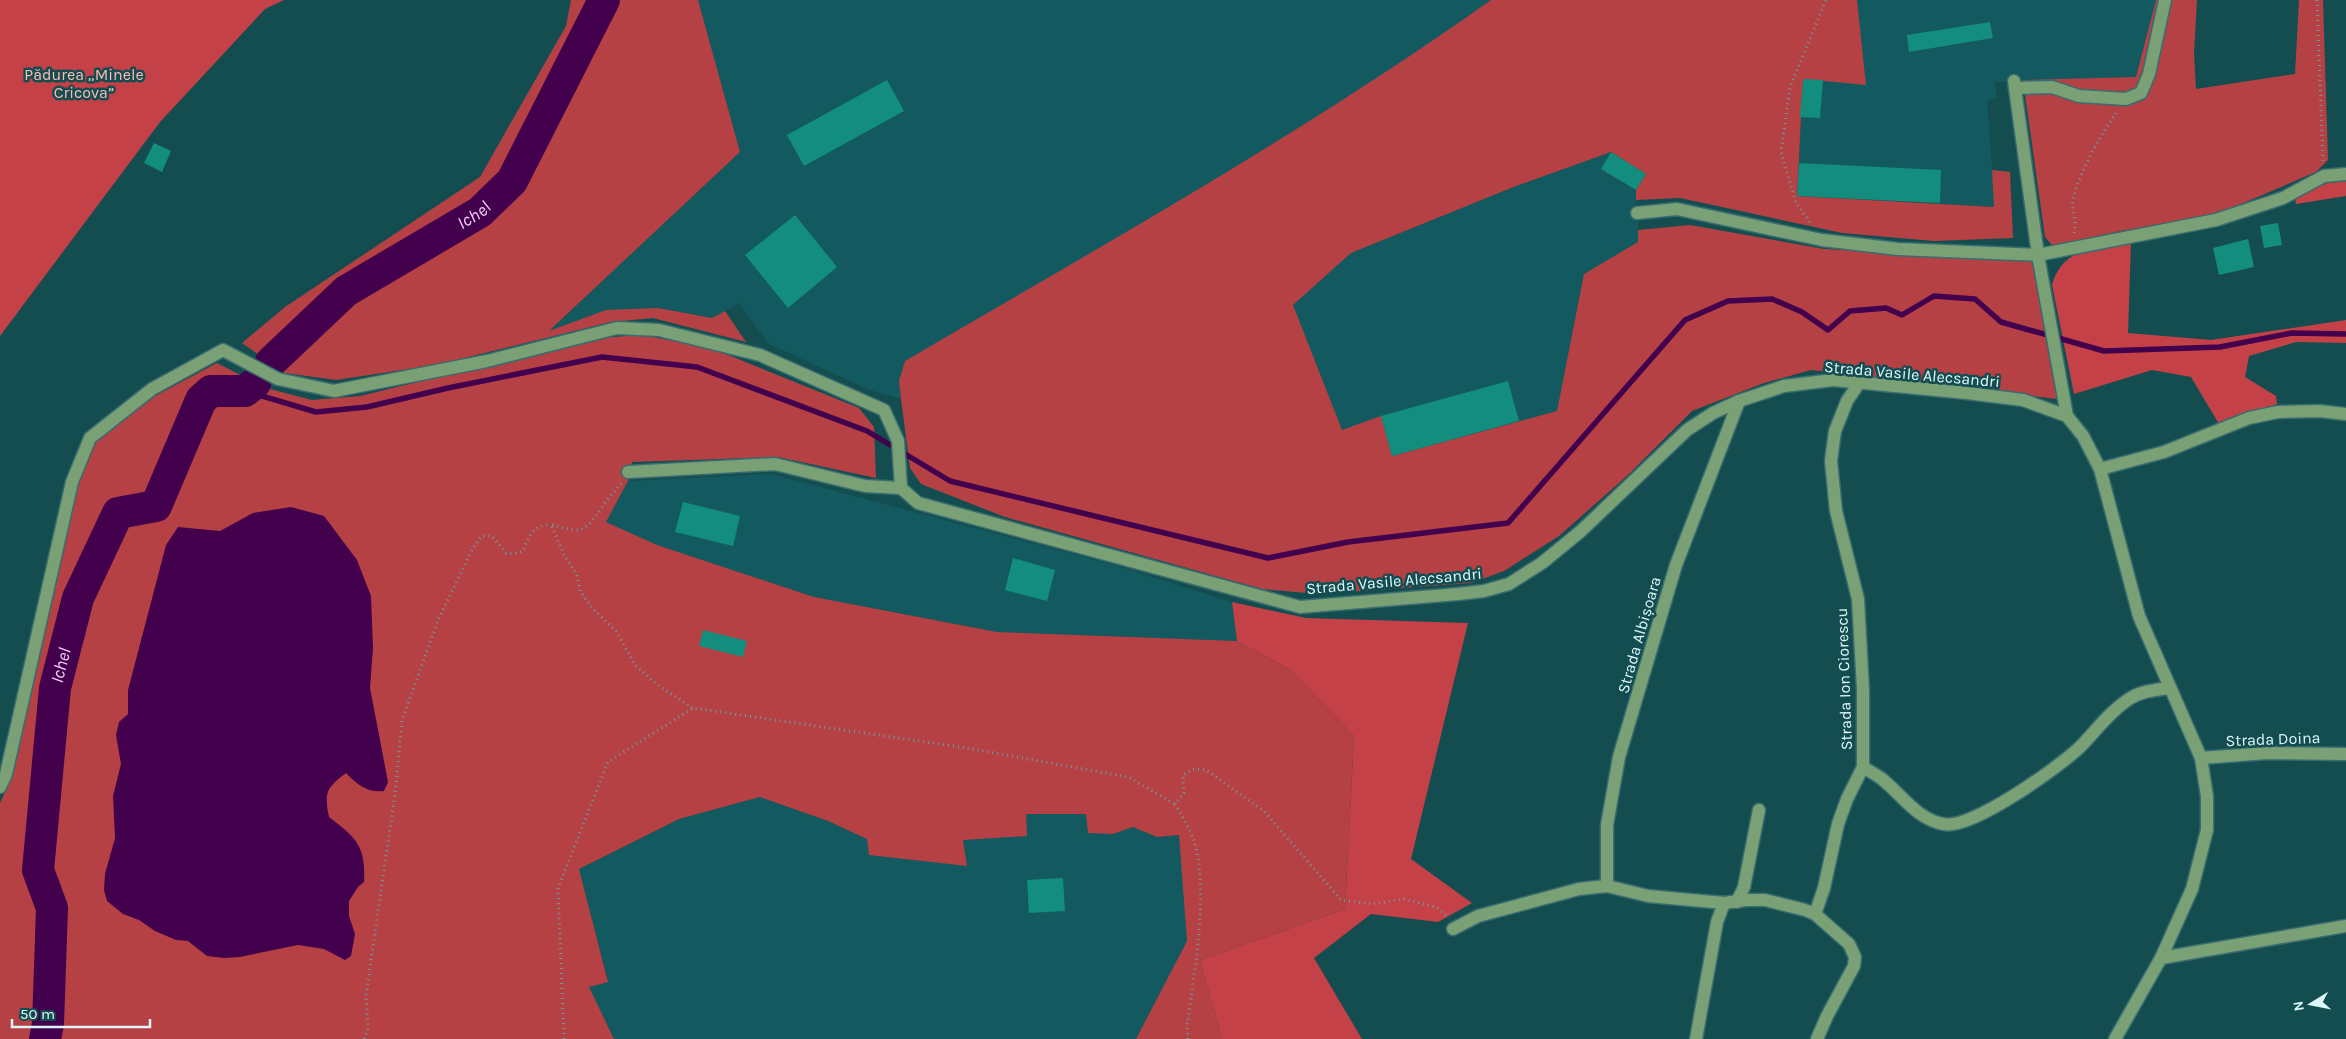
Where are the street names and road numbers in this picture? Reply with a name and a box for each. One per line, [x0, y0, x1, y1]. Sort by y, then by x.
street label: Strada Vasile Alecsandri [1823, 357, 2001, 391]
street label: Strada Vasile Alecsandri [1305, 564, 1483, 598]
street label: Strada Albișoara [1613, 574, 1665, 696]
street label: Strada Ion Ciorescu [1832, 607, 1856, 751]
street label: Strada Doina [2225, 728, 2321, 750]

